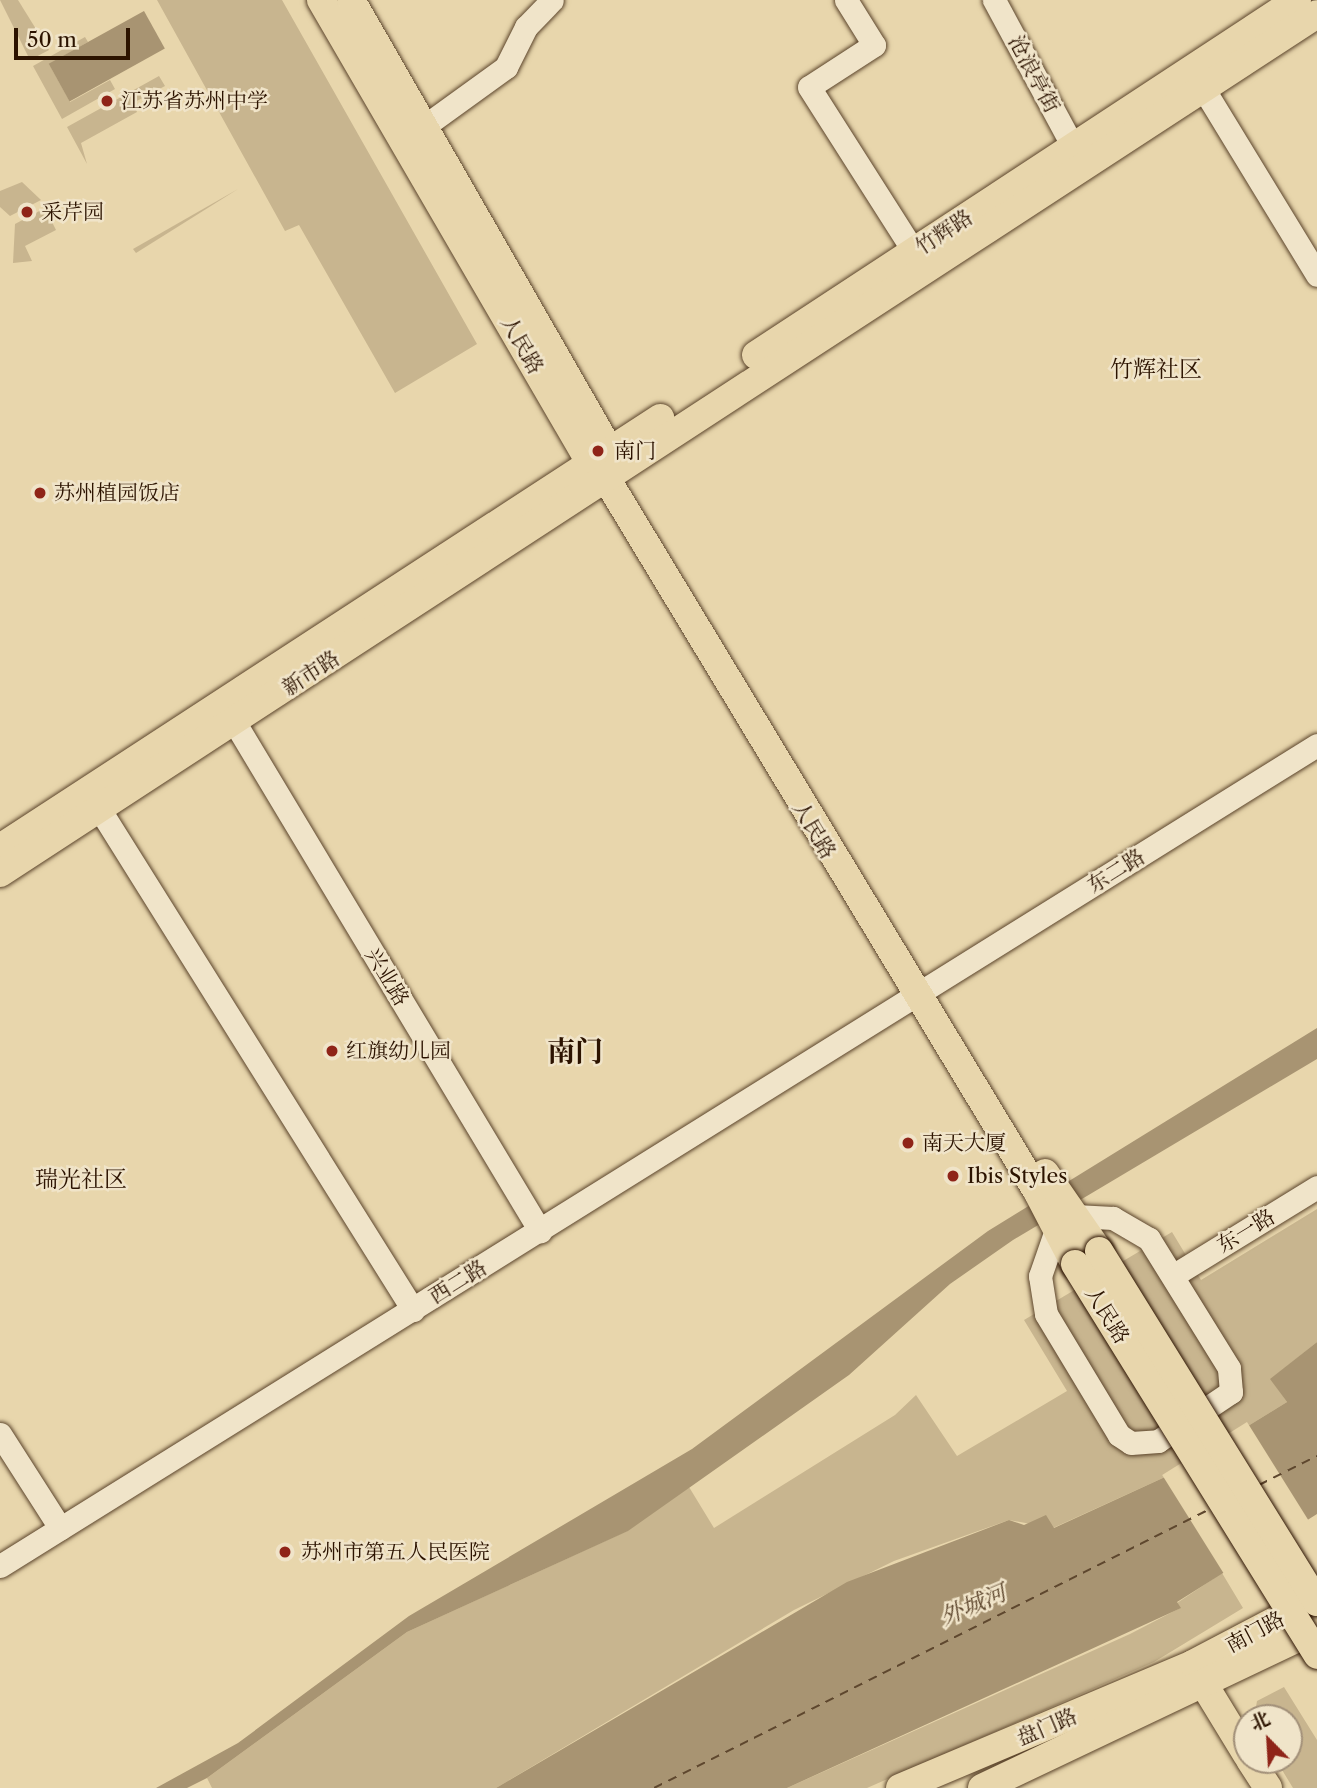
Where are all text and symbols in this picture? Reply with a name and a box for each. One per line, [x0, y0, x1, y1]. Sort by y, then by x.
scale bar [18, 14, 133, 58]
text: 50 m [27, 27, 77, 52]
street label: 沧浪亭街 [1003, 31, 1065, 117]
place label: 江苏省苏州中学 [121, 88, 268, 114]
marker: 江苏省苏州中学 [99, 93, 115, 109]
place label: 采芹园 [41, 199, 104, 225]
marker: 采芹园 [19, 204, 35, 220]
street label: 竹辉路 [911, 204, 977, 260]
street label: 人民路 [495, 311, 549, 379]
district label: 竹辉社区 [1110, 355, 1202, 383]
place label: 南门 [614, 438, 656, 464]
marker: 南门 [588, 441, 608, 461]
place label: 苏州植园饭店 [54, 480, 180, 506]
marker: 苏州植园饭店 [32, 485, 48, 501]
street label: 新市路 [278, 645, 344, 701]
street label: 人民路 [787, 797, 841, 863]
street label: 东二路 [1083, 844, 1149, 898]
street label: 兴业路 [360, 944, 414, 1010]
district label: 南门 [547, 1034, 603, 1068]
place label: 红旗幼儿园 [346, 1038, 451, 1064]
marker: 红旗幼儿园 [324, 1043, 340, 1059]
place label: 南天大厦 [922, 1130, 1006, 1156]
marker: 南天大厦 [900, 1135, 916, 1151]
place label: Ibis Styles [967, 1163, 1067, 1189]
district label: 瑞光社区 [35, 1165, 127, 1193]
marker: Ibis Styles [945, 1168, 961, 1184]
street label: 东一路 [1213, 1204, 1279, 1258]
street label: 西二路 [425, 1255, 491, 1309]
street label: 人民路 [1080, 1282, 1134, 1348]
place label: 苏州市第五人民医院 [301, 1539, 490, 1565]
marker: 苏州市第五人民医院 [275, 1542, 295, 1562]
water label: 外城河 [936, 1579, 1010, 1631]
street label: 南门路 [1221, 1606, 1289, 1658]
street label: 盘门路 [1013, 1703, 1081, 1751]
north arrow [1233, 1704, 1303, 1774]
text: 北 [1247, 1707, 1273, 1736]

